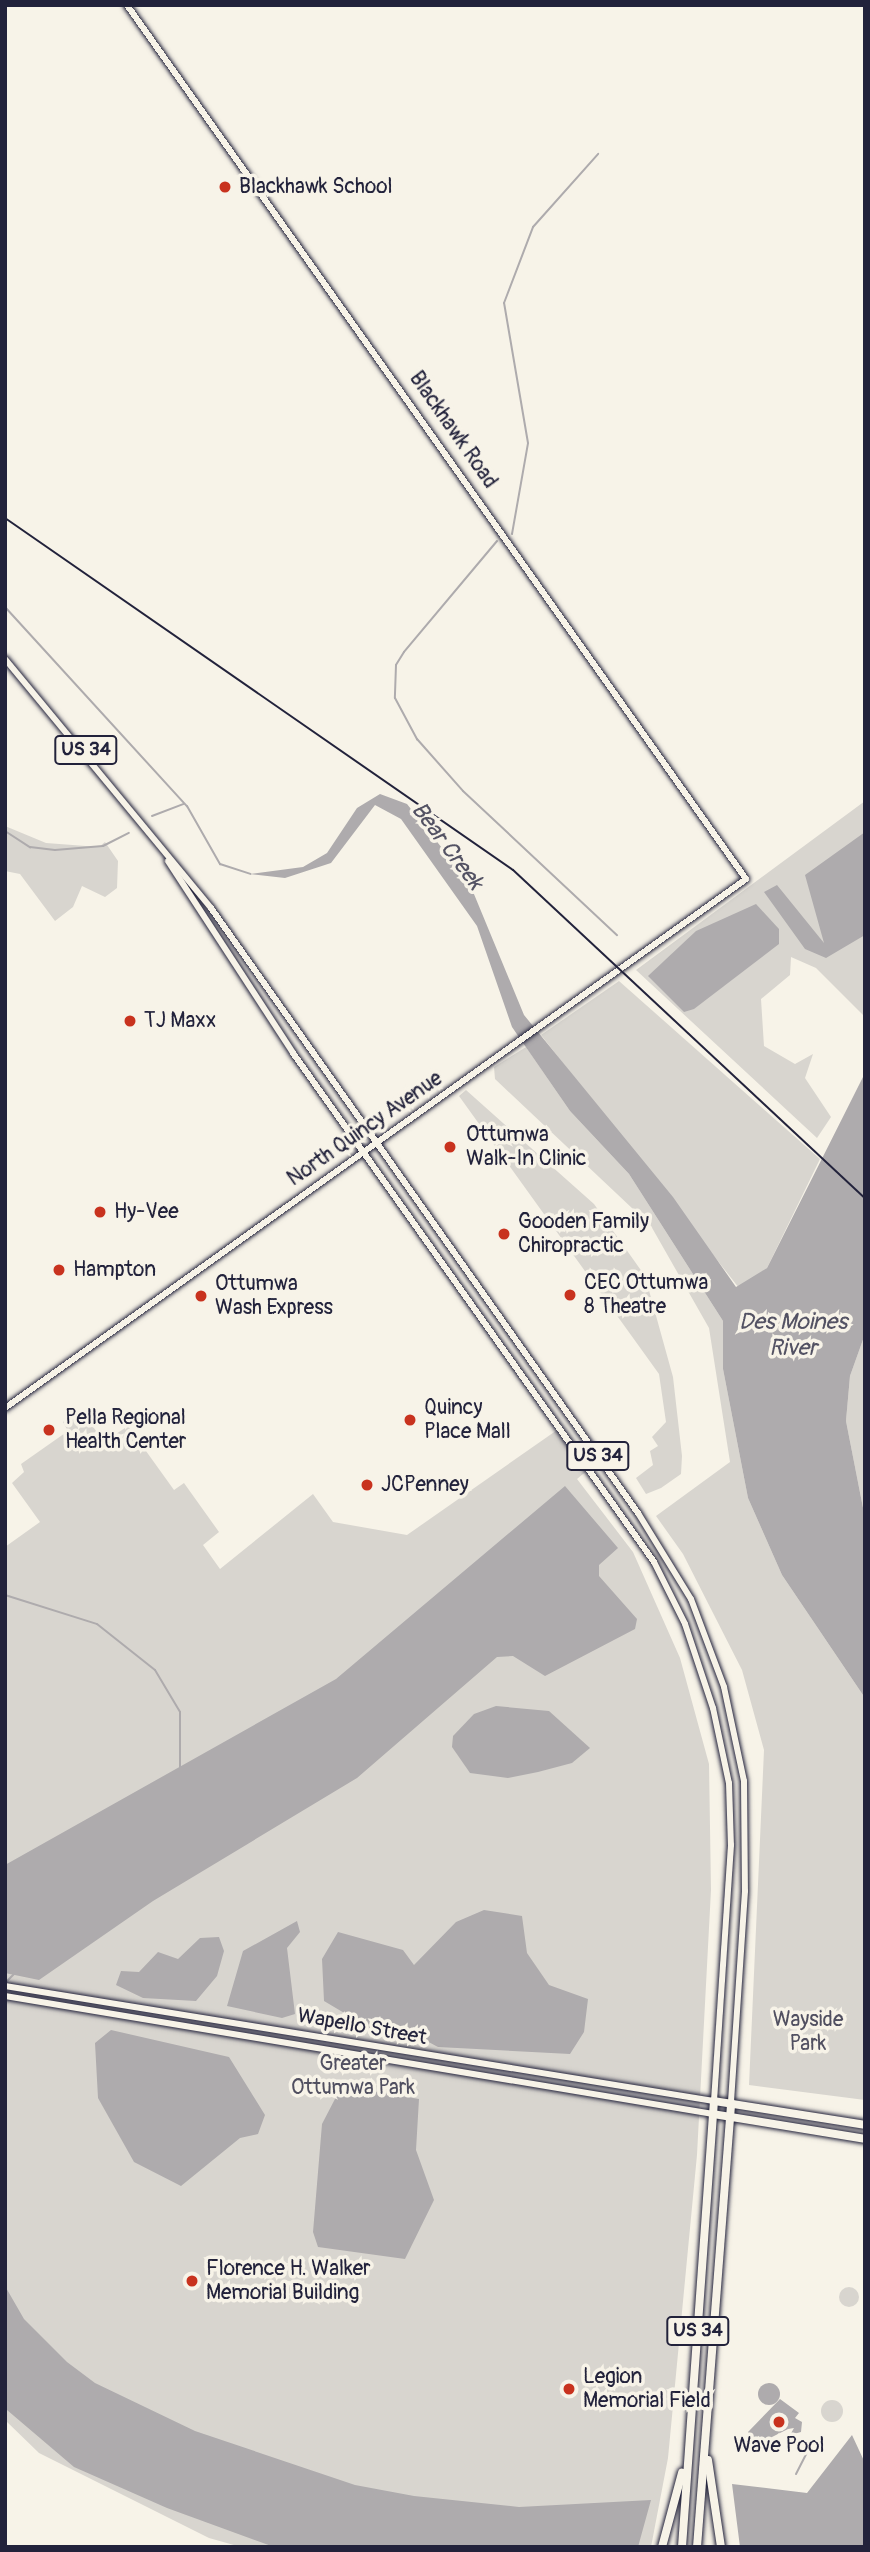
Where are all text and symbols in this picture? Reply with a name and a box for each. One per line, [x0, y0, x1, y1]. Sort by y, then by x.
place label: Blackhawk School [239, 174, 392, 200]
marker: Blackhawk School [217, 179, 233, 195]
street label: Blackhawk Road [403, 367, 503, 493]
road number: US 34 [53, 734, 119, 765]
water label: Bear Creek [405, 797, 489, 895]
place label: TJ Maxx [144, 1008, 216, 1034]
marker: TJ Maxx [122, 1013, 138, 1029]
street label: North Quincy Avenue [283, 1066, 447, 1192]
place label: Ottumwa Walk-In Clinic [466, 1122, 587, 1172]
marker: Ottumwa Walk-In Clinic [440, 1137, 460, 1157]
place label: Hy-Vee [114, 1199, 178, 1225]
marker: Hy-Vee [92, 1204, 108, 1220]
place label: Gooden Family Chiropractic [518, 1209, 649, 1259]
marker: Gooden Family Chiropractic [496, 1226, 512, 1242]
place label: Hampton [73, 1257, 156, 1283]
marker: Hampton [51, 1262, 67, 1278]
place label: CEC Ottumwa 8 Theatre [584, 1270, 708, 1320]
place label: Ottumwa Wash Express [215, 1271, 333, 1321]
marker: CEC Ottumwa 8 Theatre [562, 1287, 578, 1303]
marker: Ottumwa Wash Express [193, 1288, 209, 1304]
water label: Des Moines River [739, 1308, 847, 1362]
place label: Quincy Place Mall [424, 1395, 511, 1445]
place label: Pella Regional Health Center [65, 1405, 186, 1455]
marker: Quincy Place Mall [402, 1412, 418, 1428]
marker: Pella Regional Health Center [39, 1420, 59, 1440]
road number: US 34 [565, 1440, 631, 1472]
place label: JCPenney [381, 1472, 469, 1498]
marker: JCPenney [359, 1477, 375, 1493]
street label: Wapello Street [295, 2003, 429, 2051]
park label: Wayside Park [773, 2007, 843, 2057]
park label: Greater Ottumwa Park [291, 2051, 415, 2101]
place label: Florence H. Walker Memorial Building [206, 2256, 371, 2306]
marker: Florence H. Walker Memorial Building [184, 2273, 200, 2289]
road number: US 34 [665, 2316, 731, 2346]
place label: Legion Memorial Field [583, 2364, 711, 2414]
marker: Legion Memorial Field [561, 2381, 577, 2397]
marker: Wave Pool [771, 2414, 787, 2430]
place label: Wave Pool [733, 2433, 825, 2459]

